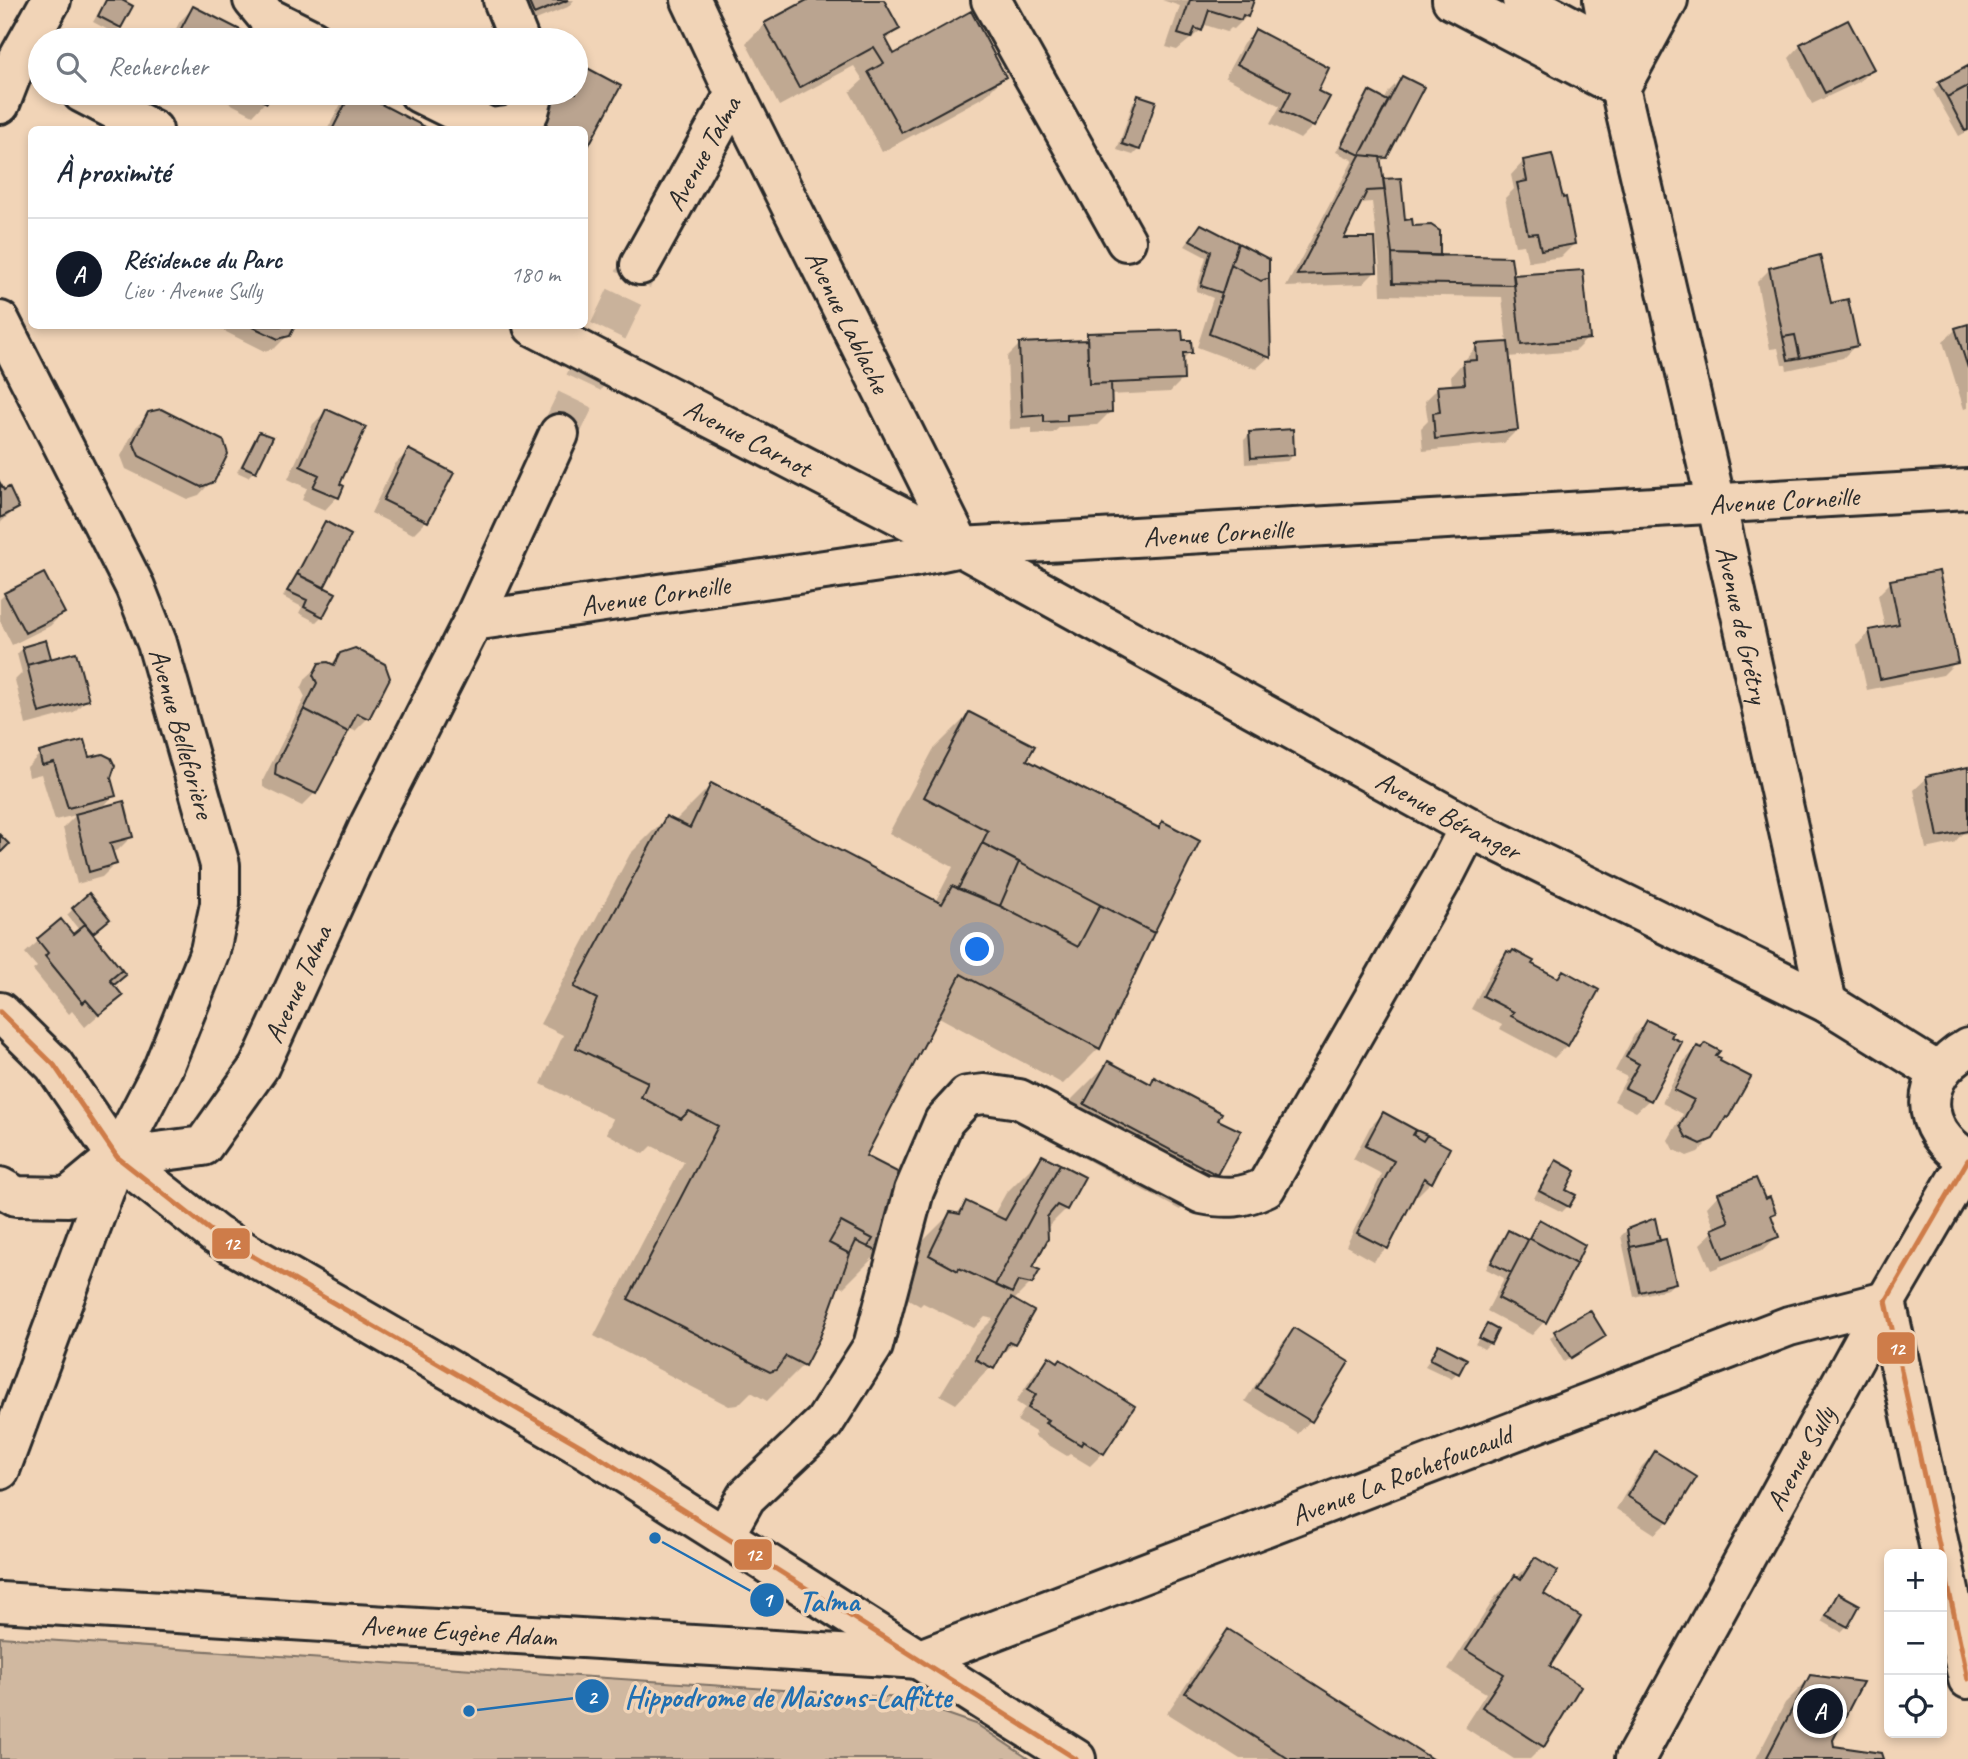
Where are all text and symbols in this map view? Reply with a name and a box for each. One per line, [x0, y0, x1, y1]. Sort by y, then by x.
search box [28, 28, 588, 105]
icon: search [52, 48, 90, 86]
text: Rechercher [108, 50, 208, 83]
street label: Avenue Talma [656, 88, 749, 216]
text: À proximité [56, 153, 170, 191]
text: Résidence du Parc [123, 243, 282, 276]
street label: Avenue Lablache [798, 244, 900, 400]
text: A [73, 260, 85, 289]
text: 180 m [511, 260, 560, 289]
text: Lieu · Avenue Sully [123, 276, 262, 305]
street label: Avenue Carnot [678, 390, 820, 486]
street label: Avenue Corneille [1708, 478, 1862, 521]
street label: Avenue Corneille [1142, 510, 1296, 554]
street label: Avenue de Grétry [1709, 543, 1778, 709]
street label: Avenue Corneille [578, 566, 734, 623]
street label: Avenue Belleforière [142, 644, 224, 824]
street label: Avenue Béranger [1370, 762, 1529, 869]
street label: Avenue Talma [255, 918, 340, 1048]
your location [960, 932, 994, 966]
line badge: 12 [211, 1227, 251, 1260]
text: 12 [222, 1232, 242, 1256]
line badge: 12 [1876, 1331, 1916, 1365]
text: 12 [1887, 1337, 1907, 1361]
street label: Avenue Sully [1757, 1398, 1844, 1516]
street label: Avenue La Rochefoucauld [1286, 1415, 1520, 1533]
line badge: 12 [733, 1538, 773, 1571]
text: 12 [744, 1543, 764, 1567]
map controls [1884, 1549, 1947, 1738]
button: + [1884, 1549, 1947, 1612]
callout: Talma [749, 1575, 873, 1626]
text: Talma [799, 1582, 862, 1620]
text: 1 [762, 1587, 774, 1613]
street label: Avenue Eugène Adam [360, 1607, 559, 1654]
button: − [1884, 1612, 1947, 1675]
callout: Hippodrome de Maisons-Laffitte [575, 1671, 966, 1722]
button: locate [1884, 1675, 1947, 1738]
text: Hippodrome de Maisons-Laffitte [624, 1678, 953, 1716]
text: 2 [587, 1684, 599, 1710]
pin: A [1797, 1685, 1843, 1737]

